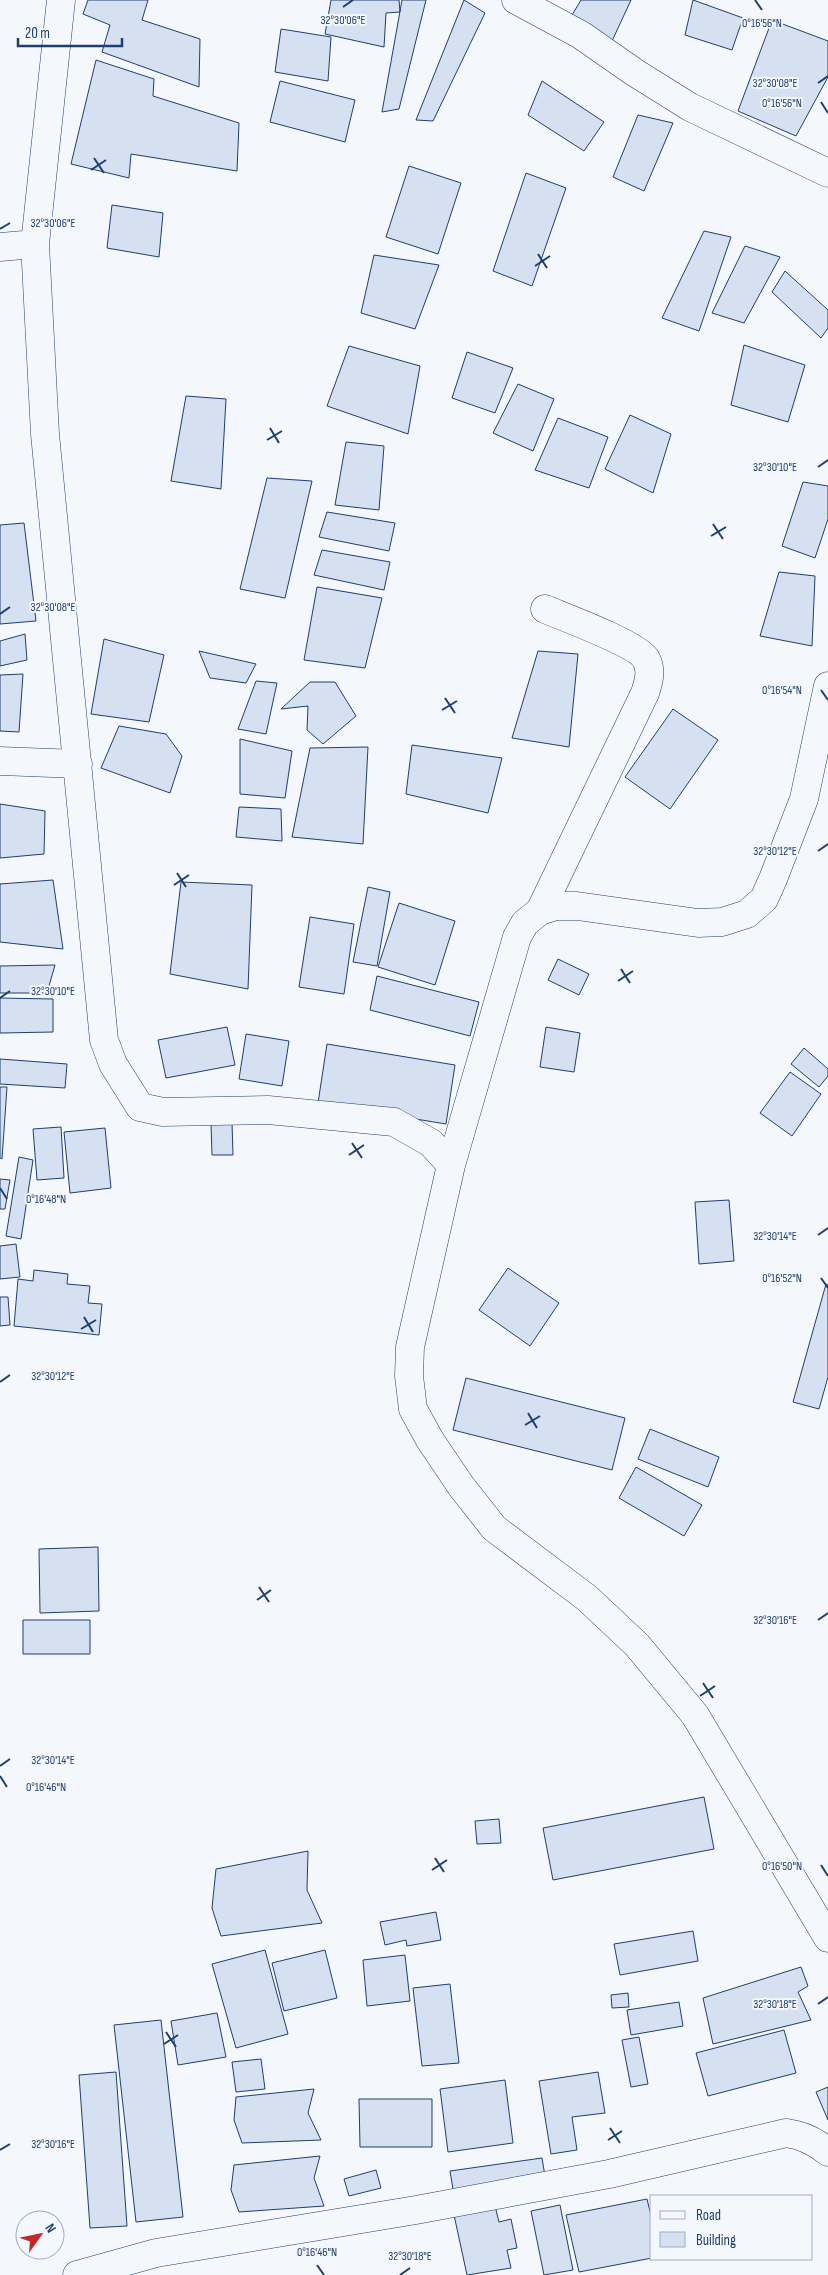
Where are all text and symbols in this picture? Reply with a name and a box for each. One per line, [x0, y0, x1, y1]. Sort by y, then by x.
text: 32°30'06"E [321, 13, 365, 28]
scale bar [18, 15, 121, 47]
text: 0°16'56"N [742, 16, 782, 31]
text: 20 m [25, 24, 50, 43]
text: 32°30'08"E [753, 76, 797, 91]
text: 0°16'56"N [762, 96, 802, 111]
text: 32°30'06"E [31, 216, 75, 231]
text: 32°30'10"E [753, 460, 797, 475]
text: 32°30'08"E [31, 600, 75, 615]
text: 0°16'54"N [762, 683, 802, 698]
text: 32°30'12"E [753, 844, 797, 859]
text: 32°30'10"E [31, 984, 75, 999]
text: 0°16'48"N [26, 1192, 66, 1207]
text: 32°30'14"E [753, 1229, 797, 1244]
text: 0°16'52"N [762, 1271, 802, 1286]
text: 32°30'12"E [31, 1369, 75, 1384]
text: 32°30'16"E [753, 1613, 797, 1628]
text: 32°30'14"E [31, 1753, 75, 1768]
text: 0°16'46"N [26, 1780, 66, 1795]
text: 0°16'50"N [762, 1859, 802, 1874]
text: 32°30'18"E [753, 1997, 797, 2012]
text: 32°30'16"E [31, 2137, 75, 2152]
legend [650, 2195, 813, 2260]
text: Road [696, 2206, 721, 2225]
north arrow [15, 2210, 65, 2260]
text: N [41, 2220, 60, 2236]
text: Building [696, 2231, 736, 2250]
text: 0°16'46"N [297, 2245, 337, 2260]
text: 32°30'18"E [388, 2249, 432, 2264]

